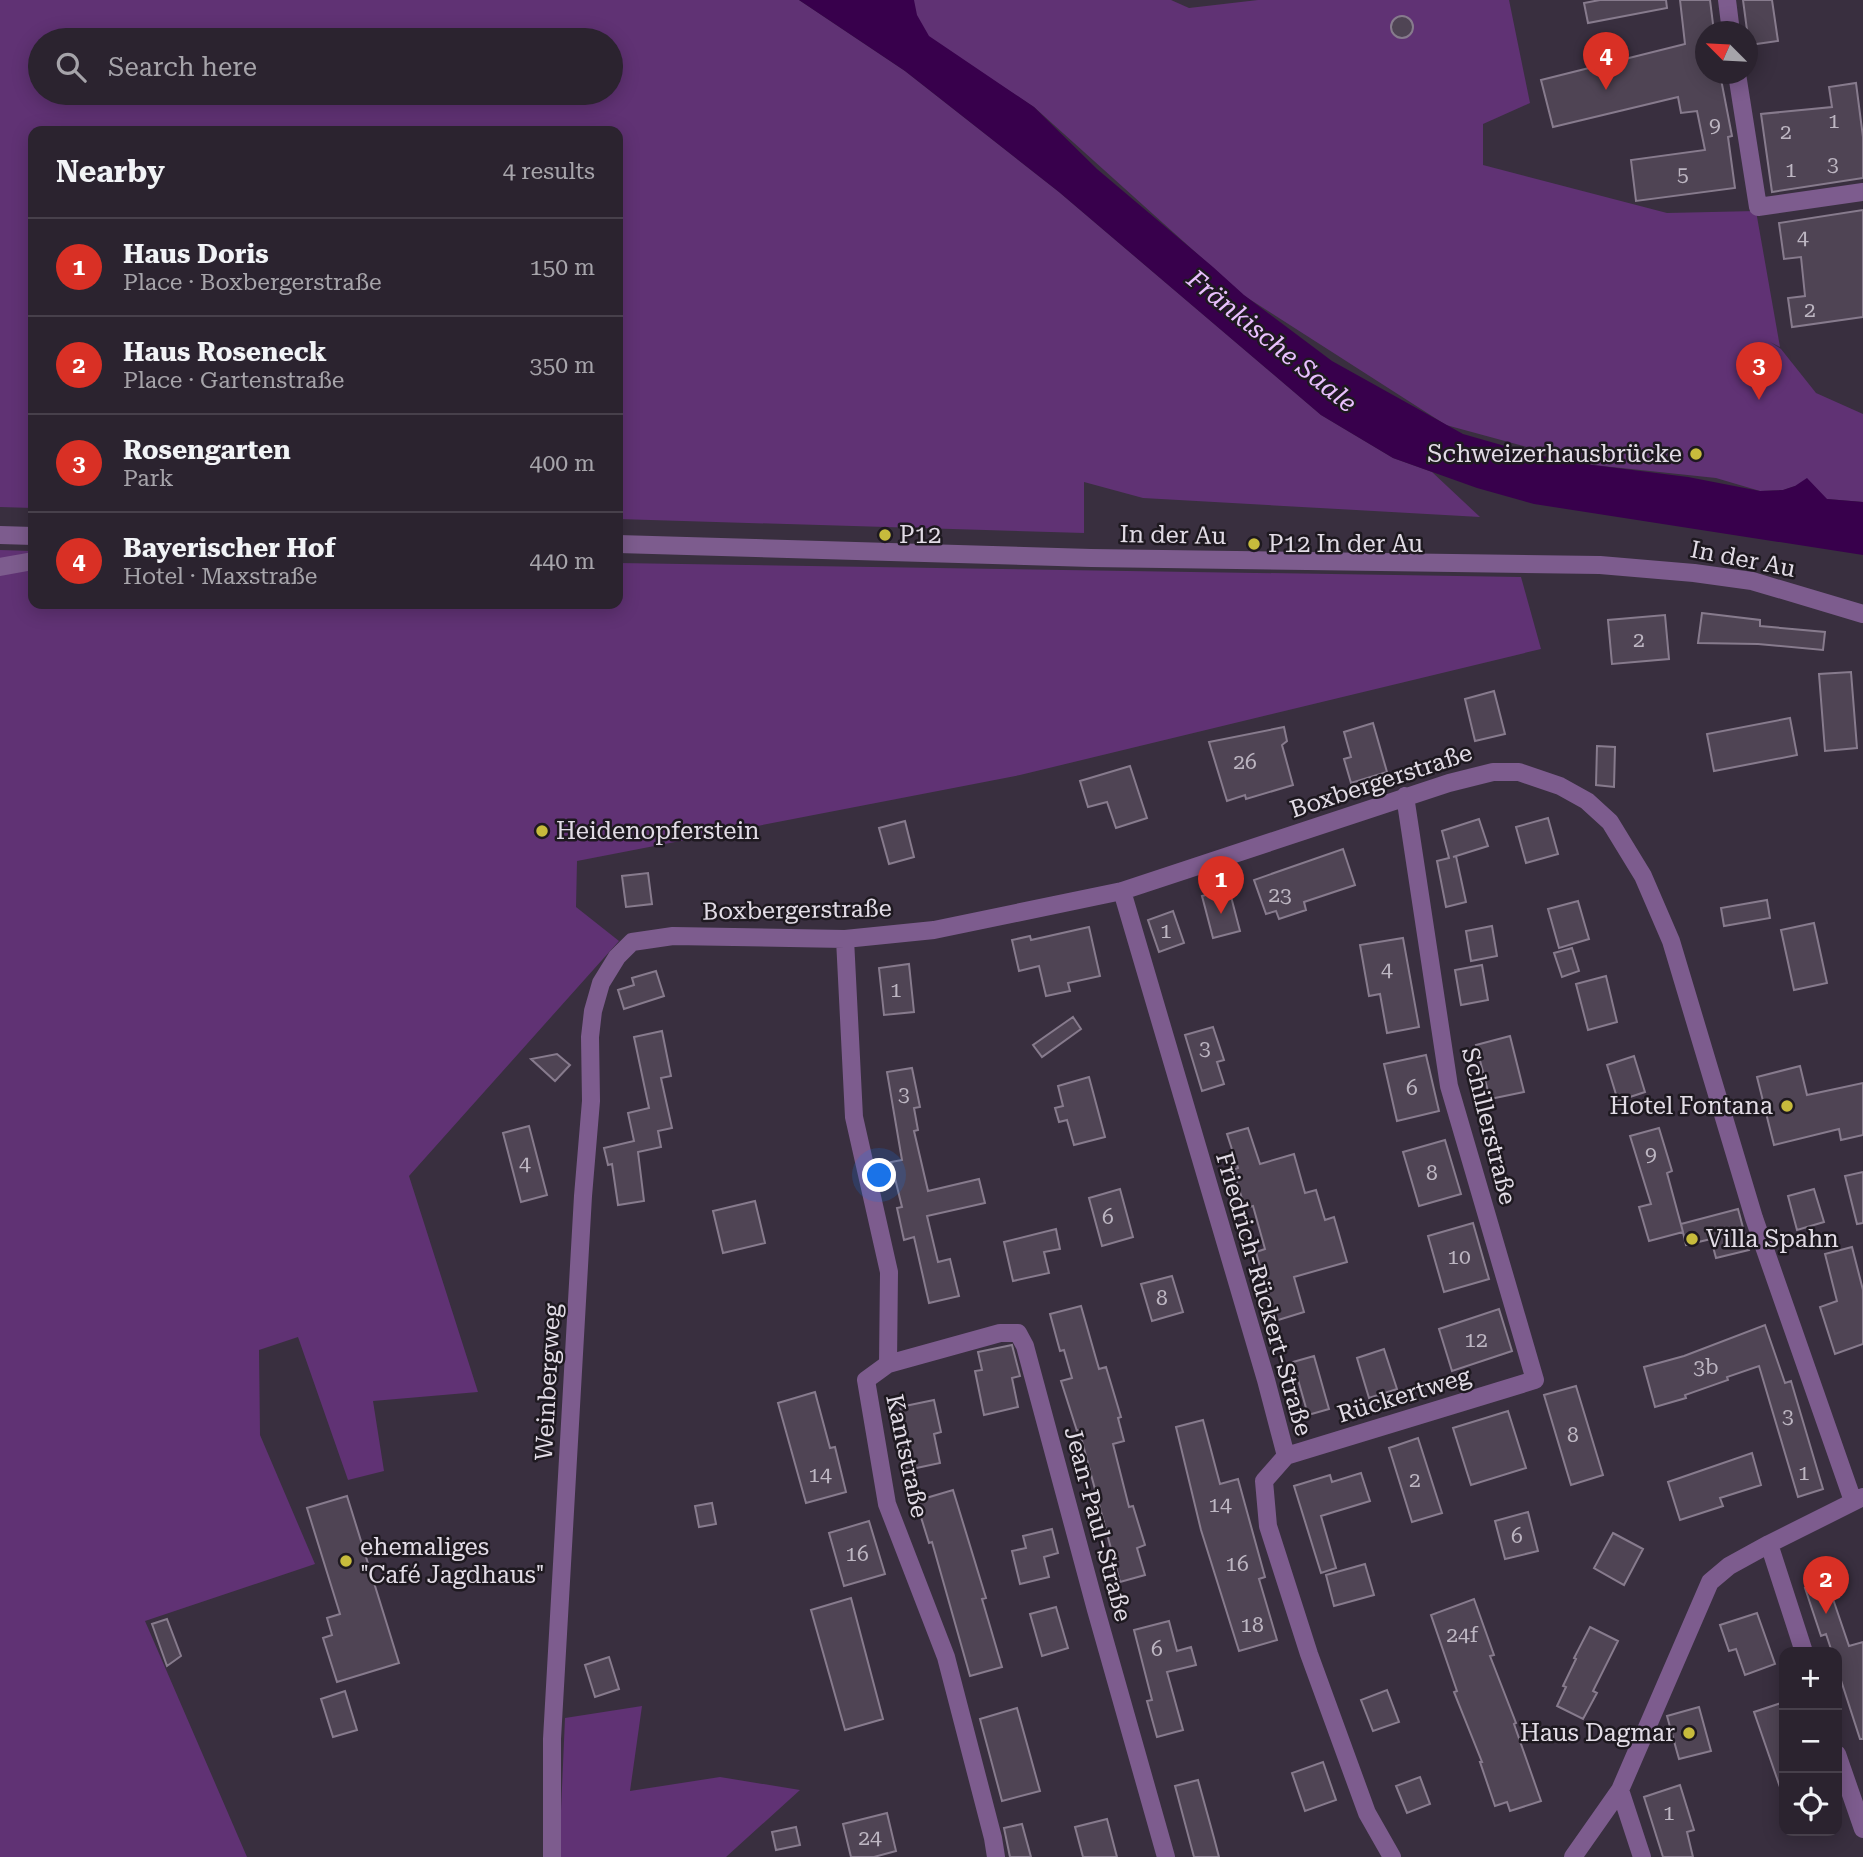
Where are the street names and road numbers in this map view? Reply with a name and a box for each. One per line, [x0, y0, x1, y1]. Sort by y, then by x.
street label: In der Au [1119, 520, 1227, 550]
street label: In der Au [1688, 535, 1798, 583]
street label: Boxbergerstraße [1286, 738, 1476, 824]
street label: Boxbergerstraße [702, 894, 892, 926]
street label: Schillerstraße [1456, 1045, 1522, 1207]
street label: Friedrich-Rückert-Straße [1210, 1149, 1318, 1439]
street label: Weinbergweg [530, 1302, 566, 1461]
street label: Rückertweg [1334, 1361, 1474, 1429]
street label: Kantstraße [880, 1392, 934, 1520]
street label: Jean-Paul-Straße [1059, 1424, 1137, 1624]

